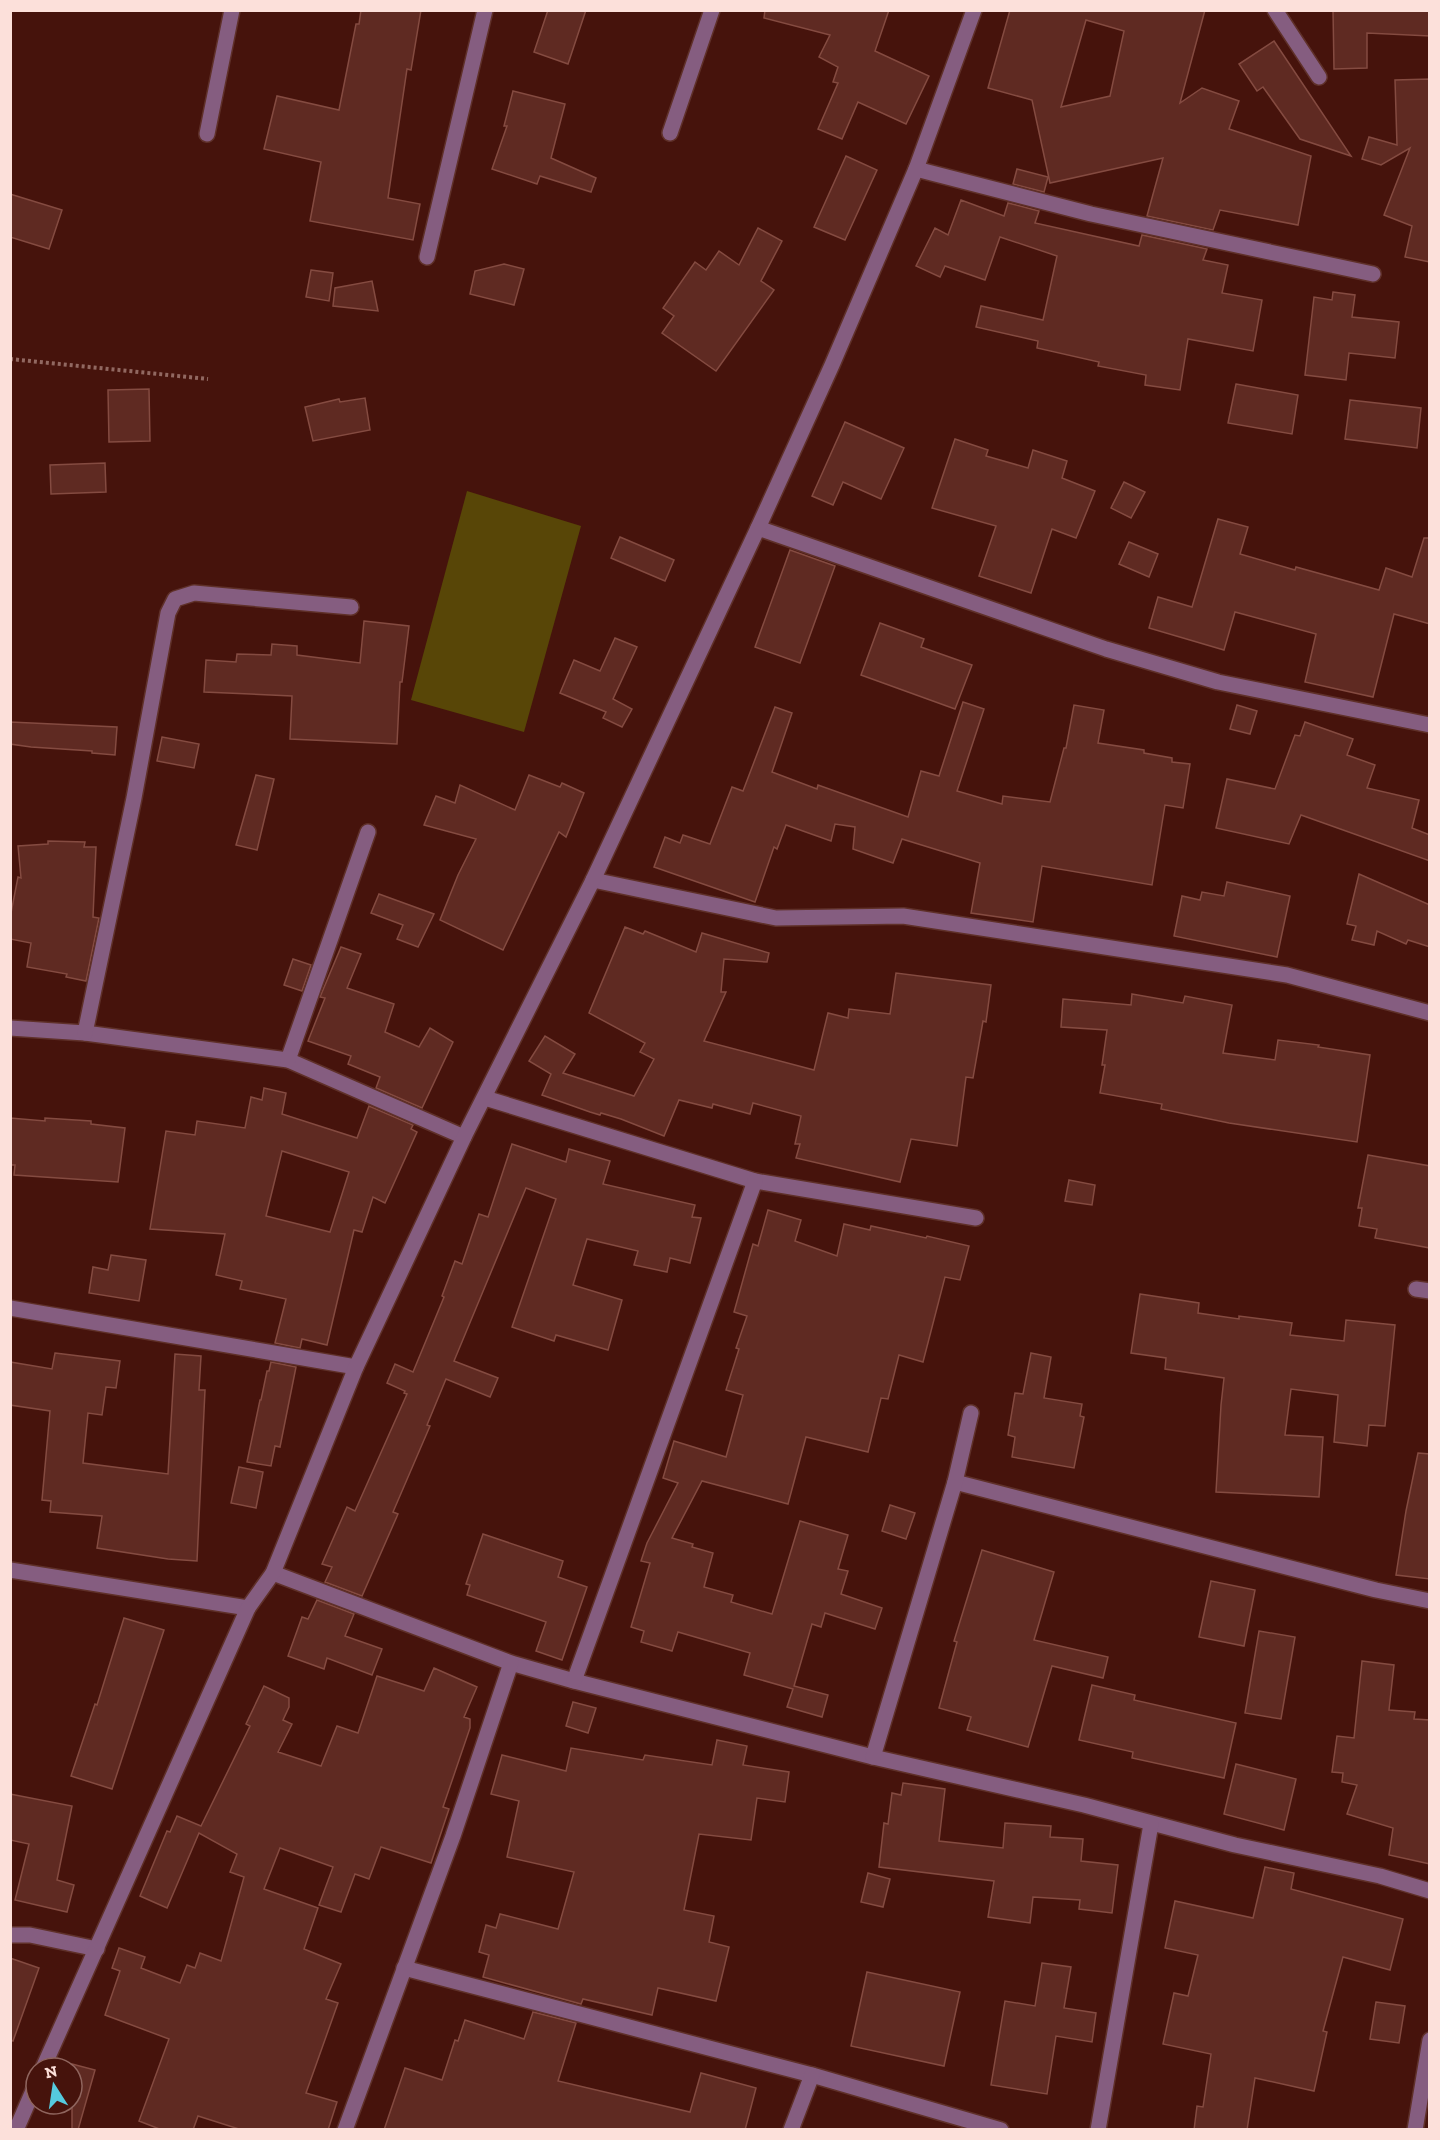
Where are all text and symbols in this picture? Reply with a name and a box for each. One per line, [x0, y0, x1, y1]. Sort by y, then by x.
north arrow [24, 2056, 84, 2116]
text: N [43, 2061, 59, 2082]

